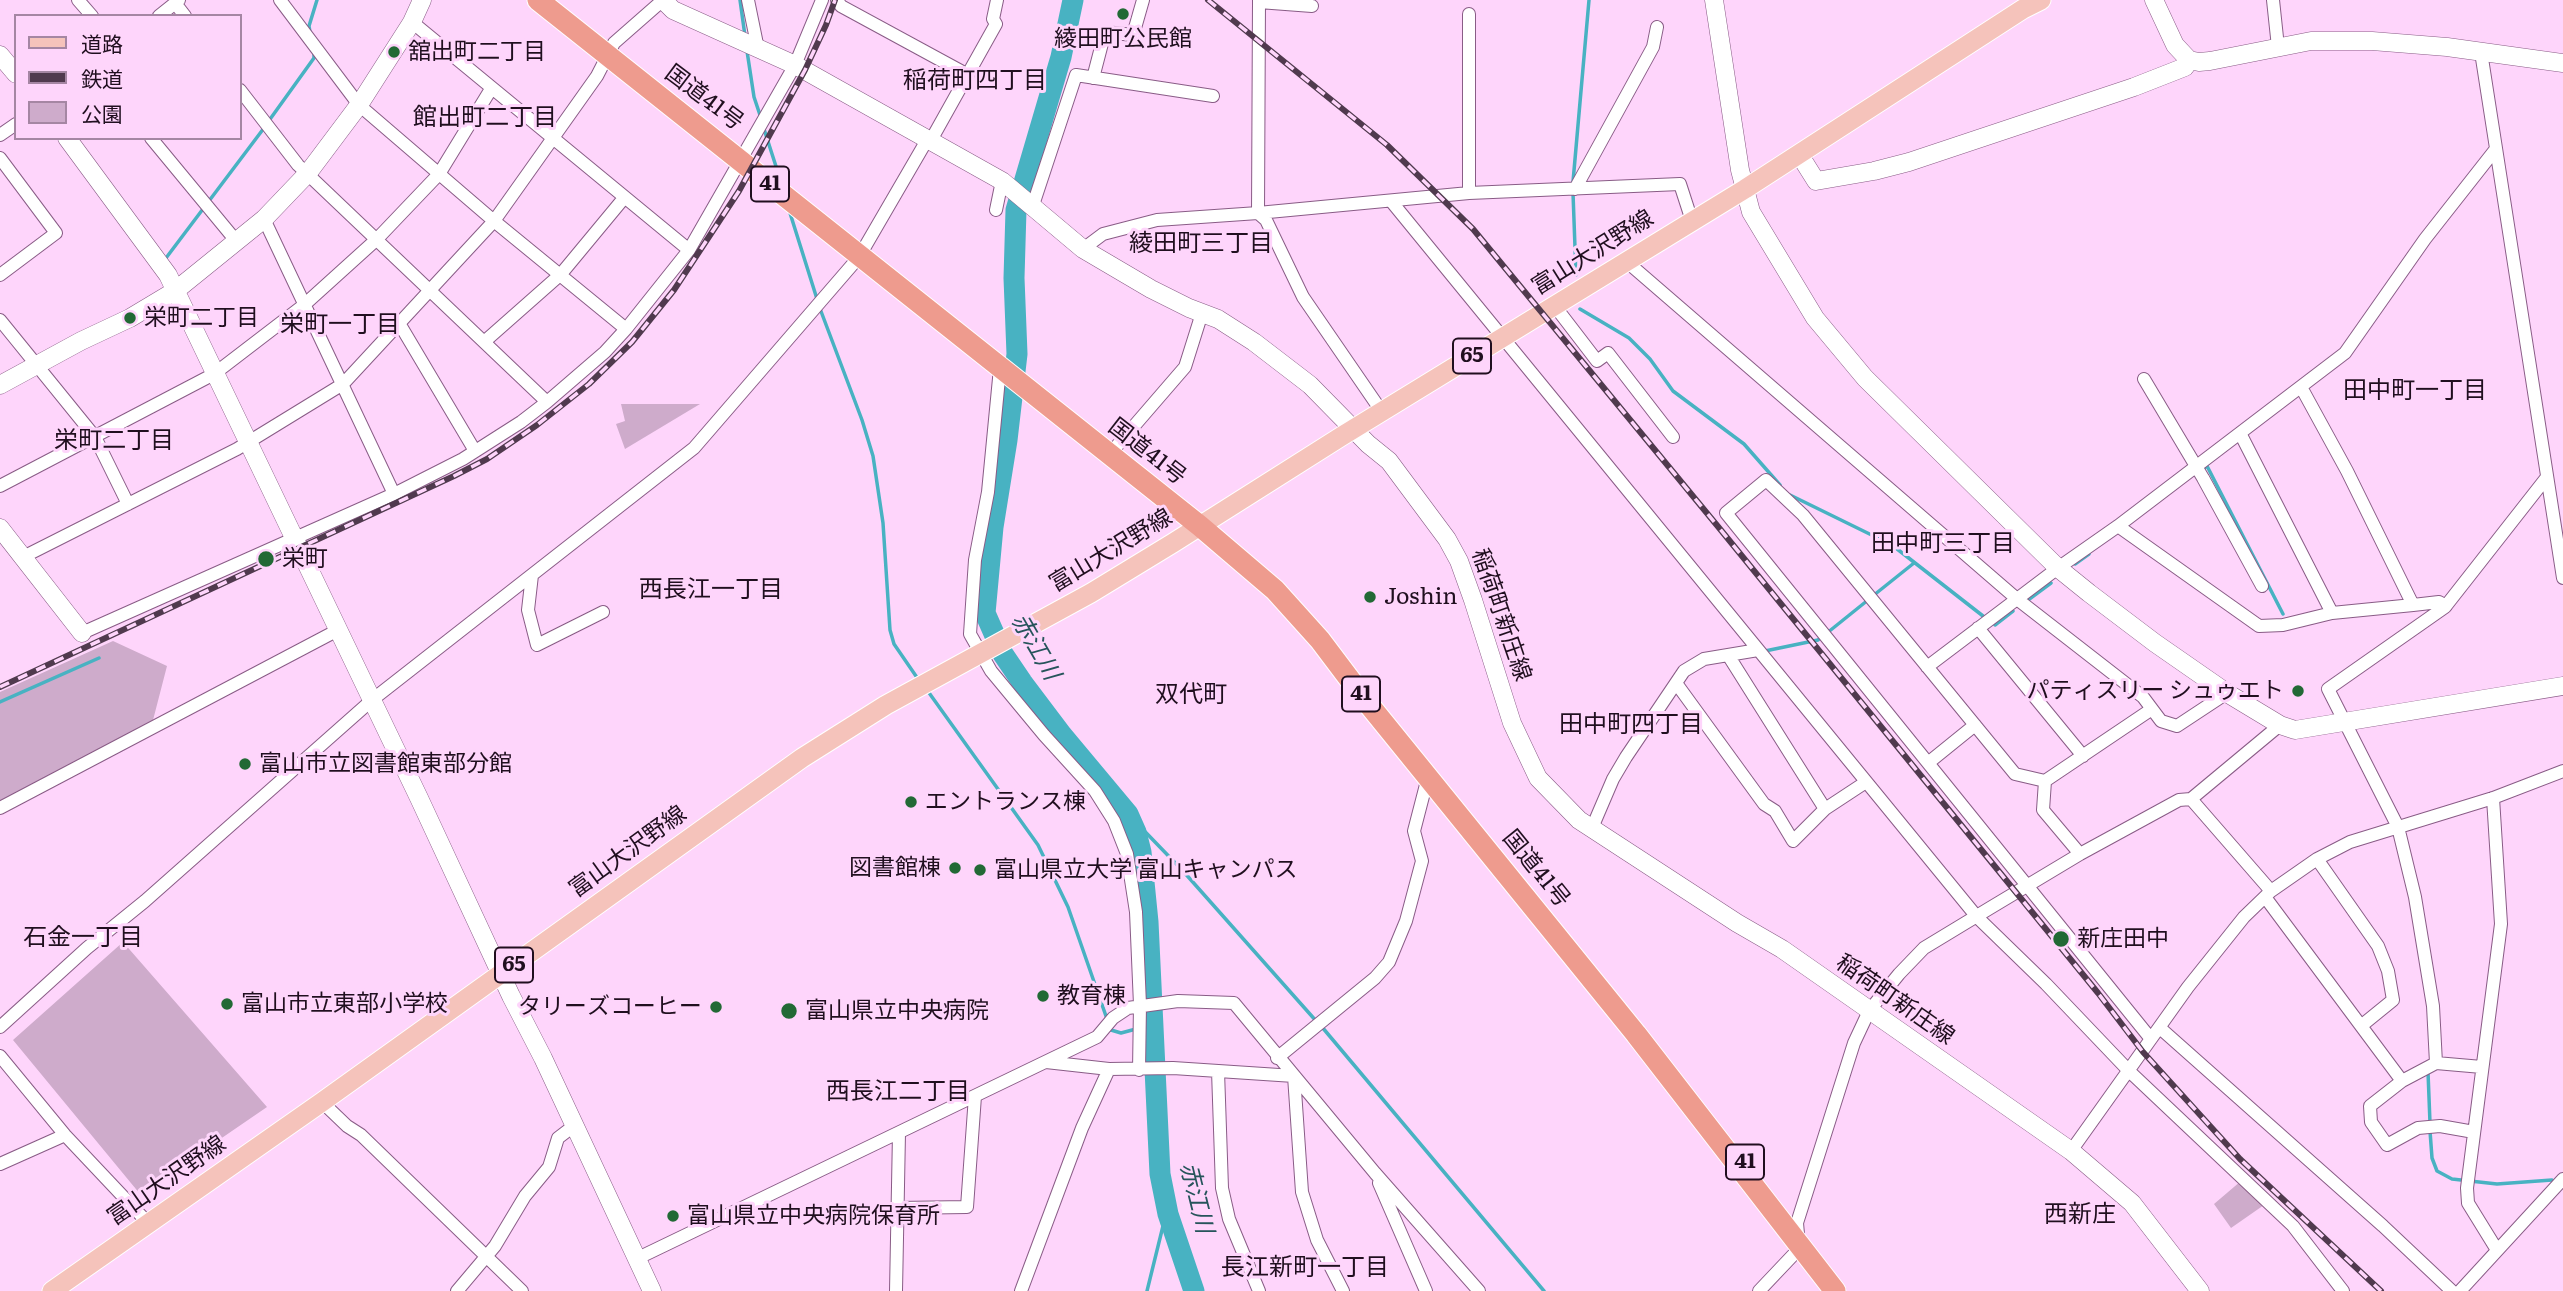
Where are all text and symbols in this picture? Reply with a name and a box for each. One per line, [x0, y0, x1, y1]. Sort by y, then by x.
marker: 綾田町公民館 [1115, 6, 1131, 22]
legend [14, 14, 242, 140]
place label: 綾田町公民館 [1054, 25, 1192, 53]
text: 道路 [81, 27, 123, 58]
place label: 舘出町二丁目 [408, 38, 546, 66]
marker: 舘出町二丁目 [386, 44, 402, 60]
street label: 国道41号 [659, 60, 749, 136]
text: 鉄道 [81, 62, 123, 93]
district label: 稲荷町四丁目 [903, 67, 1047, 95]
text: 公園 [81, 97, 123, 128]
district label: 館出町二丁目 [413, 104, 557, 132]
road number: 41 [751, 166, 789, 202]
street label: 富山大沢野線 [1527, 205, 1659, 301]
district label: 綾田町三丁目 [1129, 230, 1273, 258]
place label: 栄町二丁目 [144, 304, 259, 332]
marker: 栄町二丁目 [122, 310, 138, 326]
district label: 栄町一丁目 [280, 311, 400, 339]
road number: 65 [1453, 338, 1491, 374]
district label: 田中町一丁目 [2343, 377, 2487, 405]
street label: 国道41号 [1103, 413, 1191, 491]
district label: 栄町二丁目 [54, 427, 174, 455]
street label: 富山大沢野線 [1045, 504, 1177, 598]
district label: 田中町三丁目 [1871, 530, 2015, 558]
place label: 栄町 [282, 545, 328, 573]
street label: 稲荷町新庄線 [1465, 545, 1537, 685]
marker: 栄町 [256, 549, 276, 569]
district label: 西長江一丁目 [639, 576, 783, 604]
place label: Joshin [1384, 583, 1458, 611]
marker: Joshin [1362, 589, 1378, 605]
water label: 赤江川 [1005, 609, 1065, 685]
road number: 41 [1342, 676, 1380, 712]
place label: パティスリー シュゥエト [2026, 677, 2284, 705]
district label: 双代町 [1155, 681, 1227, 709]
marker: パティスリー シュゥエト [2290, 683, 2306, 699]
district label: 田中町四丁目 [1559, 711, 1703, 739]
place label: 富山市立図書館東部分館 [259, 750, 512, 778]
marker: 富山市立図書館東部分館 [237, 756, 253, 772]
place label: エントランス棟 [925, 788, 1086, 816]
marker: エントランス棟 [903, 794, 919, 810]
street label: 富山大沢野線 [564, 800, 692, 904]
street label: 国道41号 [1497, 825, 1575, 913]
place label: 図書館棟 [849, 854, 941, 882]
place label: 富山県立大学 富山キャンパス [994, 856, 1298, 884]
marker: 図書館棟 [947, 860, 963, 876]
marker: 富山県立大学 富山キャンパス [972, 862, 988, 878]
district label: 石金一丁目 [23, 924, 143, 952]
place label: 新庄田中 [2077, 925, 2169, 953]
marker: 新庄田中 [2051, 929, 2071, 949]
road number: 65 [495, 948, 533, 982]
street label: 稲荷町新庄線 [1831, 949, 1959, 1051]
place label: 教育棟 [1057, 982, 1126, 1010]
marker: 教育棟 [1035, 988, 1051, 1004]
place label: 富山市立東部小学校 [241, 990, 448, 1018]
place label: タリーズコーヒー [518, 993, 702, 1021]
marker: 富山市立東部小学校 [219, 996, 235, 1012]
place label: 富山県立中央病院 [805, 997, 989, 1025]
marker: タリーズコーヒー [708, 999, 724, 1015]
marker: 富山県立中央病院 [779, 1001, 799, 1021]
district label: 西長江二丁目 [826, 1078, 970, 1106]
street label: 富山大沢野線 [103, 1130, 231, 1232]
road number: 41 [1726, 1144, 1764, 1180]
water label: 赤江川 [1173, 1160, 1219, 1236]
district label: 西新庄 [2044, 1201, 2116, 1229]
place label: 富山県立中央病院保育所 [687, 1202, 940, 1230]
marker: 富山県立中央病院保育所 [665, 1208, 681, 1224]
district label: 長江新町一丁目 [1221, 1254, 1389, 1282]

